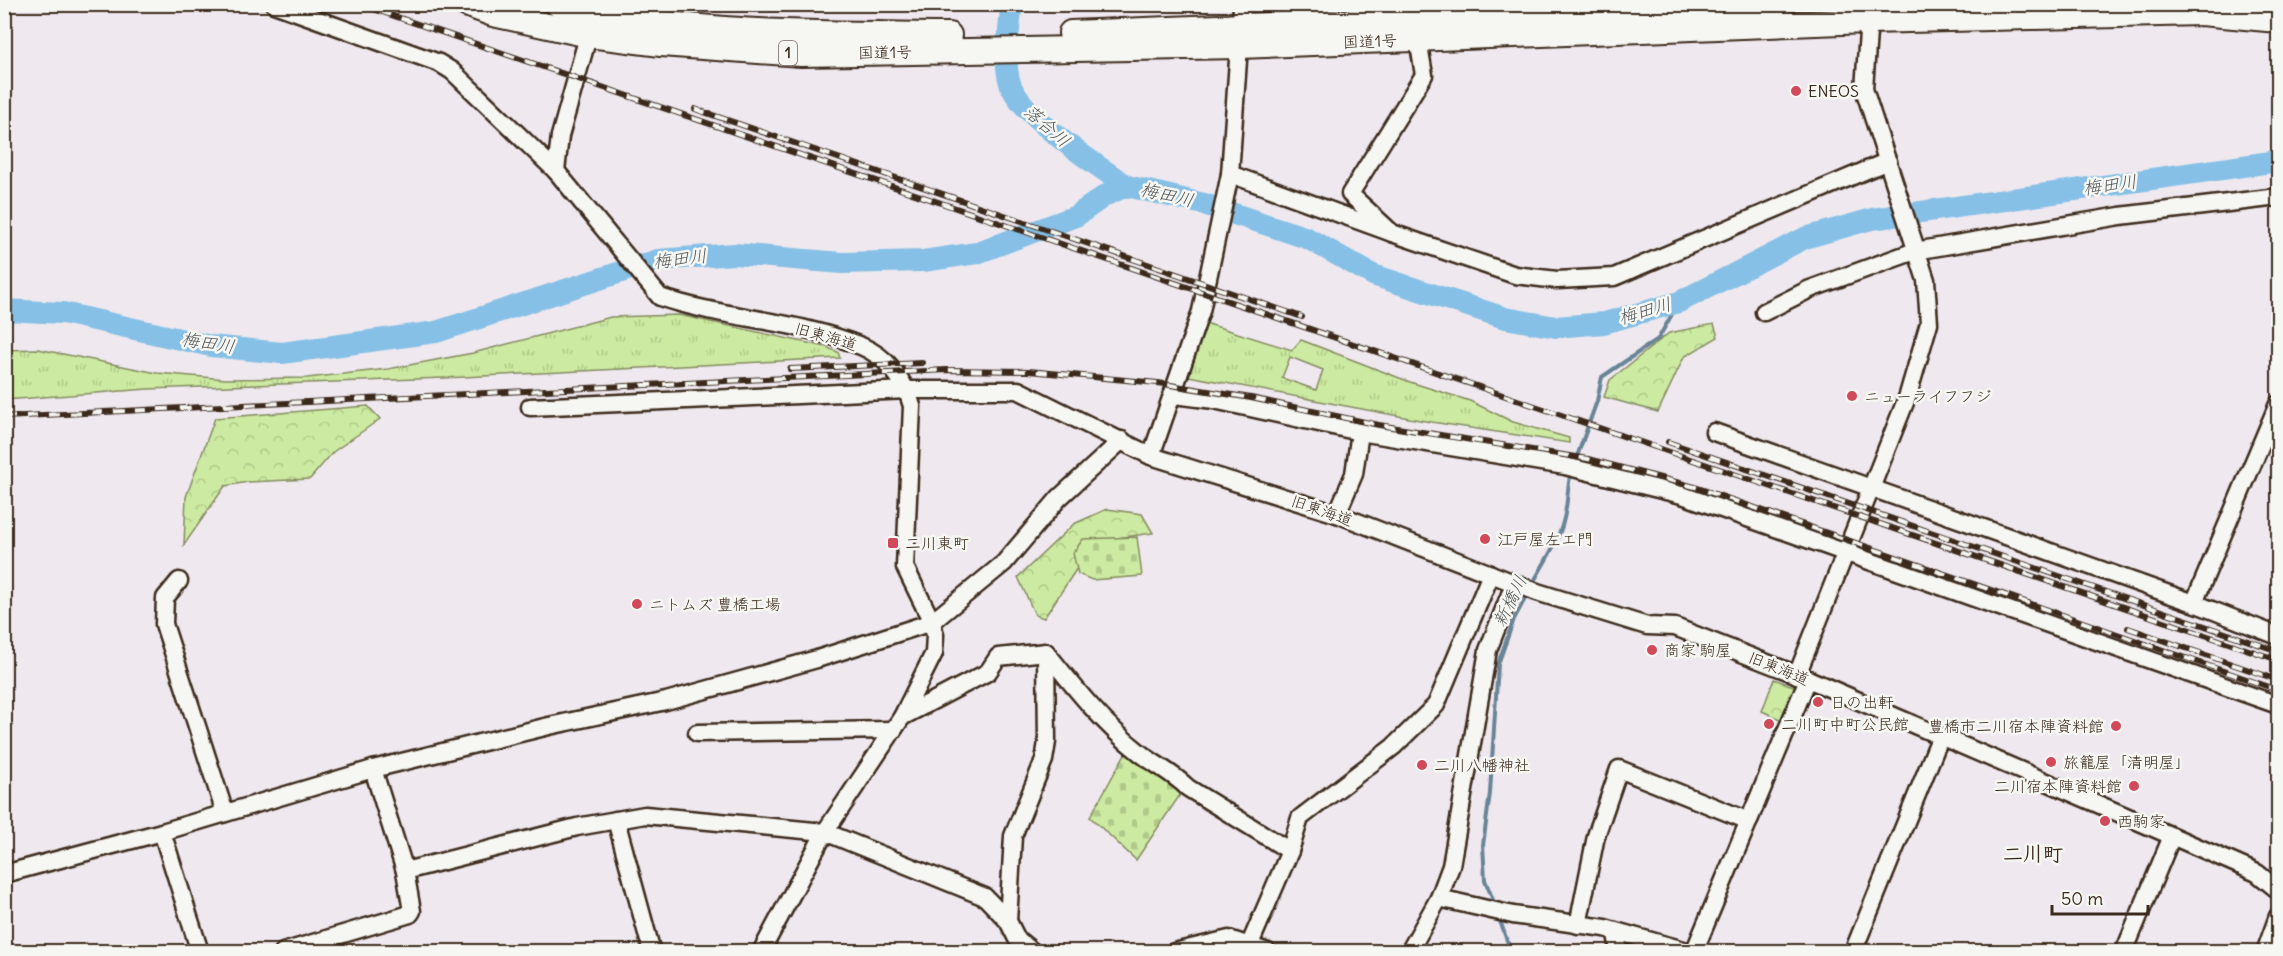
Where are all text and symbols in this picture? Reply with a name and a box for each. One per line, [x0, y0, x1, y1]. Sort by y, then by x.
street label: 国道1号 [1342, 30, 1398, 52]
road number: 1 [779, 41, 797, 65]
street label: 国道1号 [858, 42, 912, 62]
place label: ENEOS [1808, 81, 1859, 101]
marker: ENEOS [1789, 84, 1803, 98]
water label: 落合川 [1019, 99, 1075, 152]
water label: 梅田川 [2082, 169, 2138, 200]
water label: 梅田川 [1138, 177, 1196, 212]
water label: 梅田川 [652, 244, 708, 273]
water label: 梅田川 [1616, 292, 1674, 329]
street label: 旧東海道 [792, 318, 860, 354]
water label: 梅田川 [180, 327, 237, 358]
place label: ニューライフフジ [1864, 386, 1991, 406]
marker: ニューライフフジ [1845, 389, 1859, 403]
street label: 旧東海道 [1288, 490, 1356, 530]
place label: 江戸屋左エ門 [1497, 529, 1593, 549]
marker: 江戸屋左エ門 [1478, 532, 1492, 546]
place label: 二川東町 [905, 533, 969, 553]
marker: 二川東町 [886, 536, 900, 550]
water label: 新橋川 [1487, 571, 1532, 630]
place label: ニトムズ 豊橋工場 [649, 594, 781, 614]
marker: ニトムズ 豊橋工場 [630, 597, 644, 611]
place label: 商家 駒屋 [1664, 640, 1732, 660]
marker: 商家 駒屋 [1645, 643, 1659, 657]
street label: 旧東海道 [1746, 647, 1812, 689]
place label: 日の出軒 [1830, 692, 1894, 712]
marker: 日の出軒 [1811, 695, 1825, 709]
place label: 二川町中町公民館 [1781, 714, 1909, 734]
place label: 豊橋市二川宿本陣資料館 [1928, 716, 2104, 736]
marker: 二川町中町公民館 [1762, 717, 1776, 731]
marker: 豊橋市二川宿本陣資料館 [2109, 719, 2123, 733]
place label: 旅籠屋「清明屋」 [2063, 752, 2191, 772]
place label: 二川八幡神社 [1434, 755, 1530, 775]
marker: 旅籠屋「清明屋」 [2044, 755, 2058, 769]
marker: 二川八幡神社 [1415, 758, 1429, 772]
place label: 二川宿本陣資料館 [1994, 776, 2122, 796]
marker: 二川宿本陣資料館 [2127, 779, 2141, 793]
place label: 西駒家 [2117, 811, 2165, 831]
marker: 西駒家 [2098, 814, 2112, 828]
district label: 二川町 [2003, 841, 2063, 866]
scale bar [2052, 878, 2148, 916]
text: 50 m [2061, 887, 2103, 910]

